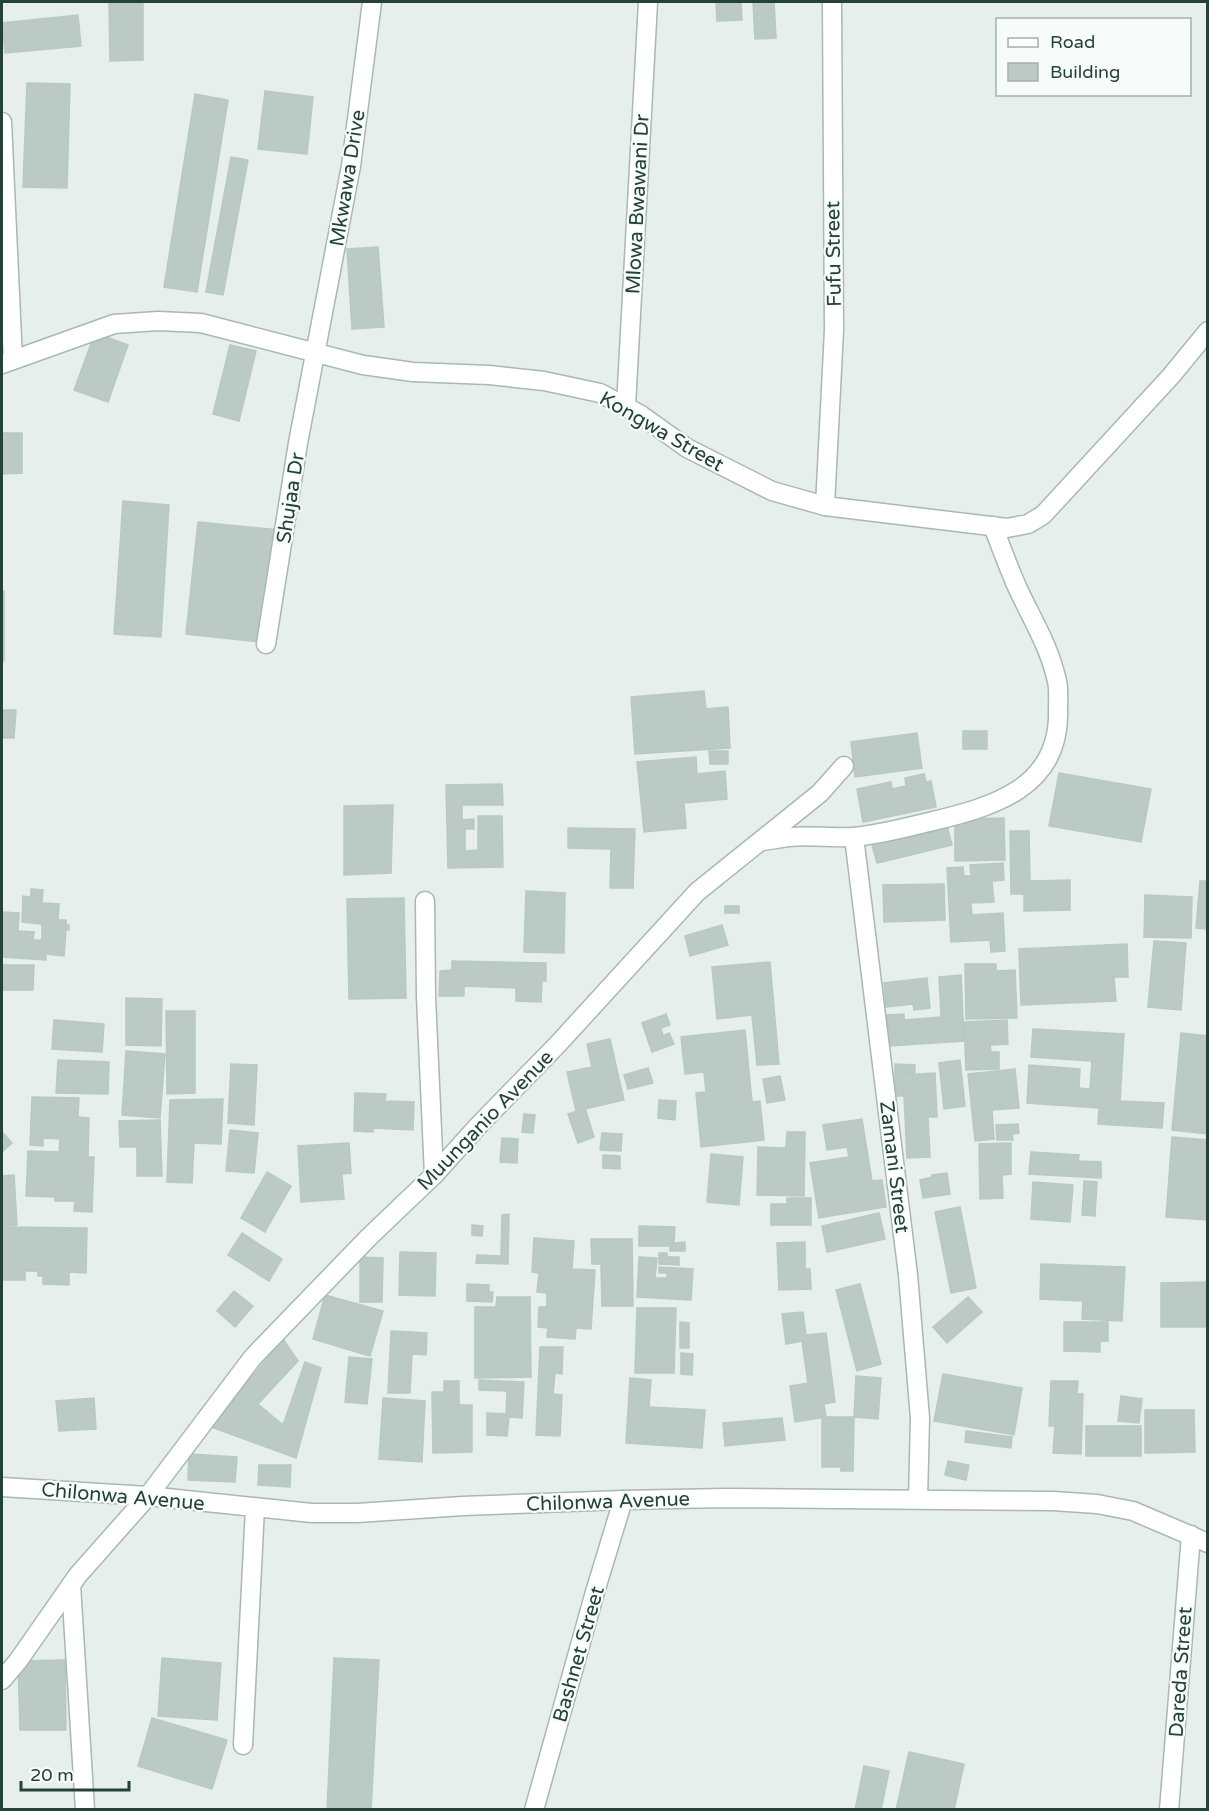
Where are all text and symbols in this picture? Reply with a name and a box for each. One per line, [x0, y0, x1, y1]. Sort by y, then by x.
legend [996, 18, 1191, 96]
text: Road [1050, 31, 1095, 53]
text: Building [1050, 61, 1120, 83]
street label: Mkwawa Drive [325, 108, 371, 248]
street label: Mlowa Bwawani Dr [621, 113, 655, 295]
street label: Fufu Street [821, 201, 847, 307]
street label: Kongwa Street [595, 387, 728, 477]
street label: Shujaa Dr [272, 451, 310, 545]
street label: Muunganio Avenue [413, 1046, 559, 1196]
street label: Zamani Street [874, 1100, 914, 1235]
street label: Chilonwa Avenue [40, 1478, 206, 1516]
street label: Chilonwa Avenue [526, 1487, 690, 1517]
street label: Bashnet Street [548, 1583, 610, 1725]
street label: Dareda Street [1164, 1606, 1198, 1738]
scale bar [21, 1754, 129, 1792]
text: 20 m [30, 1764, 74, 1786]

